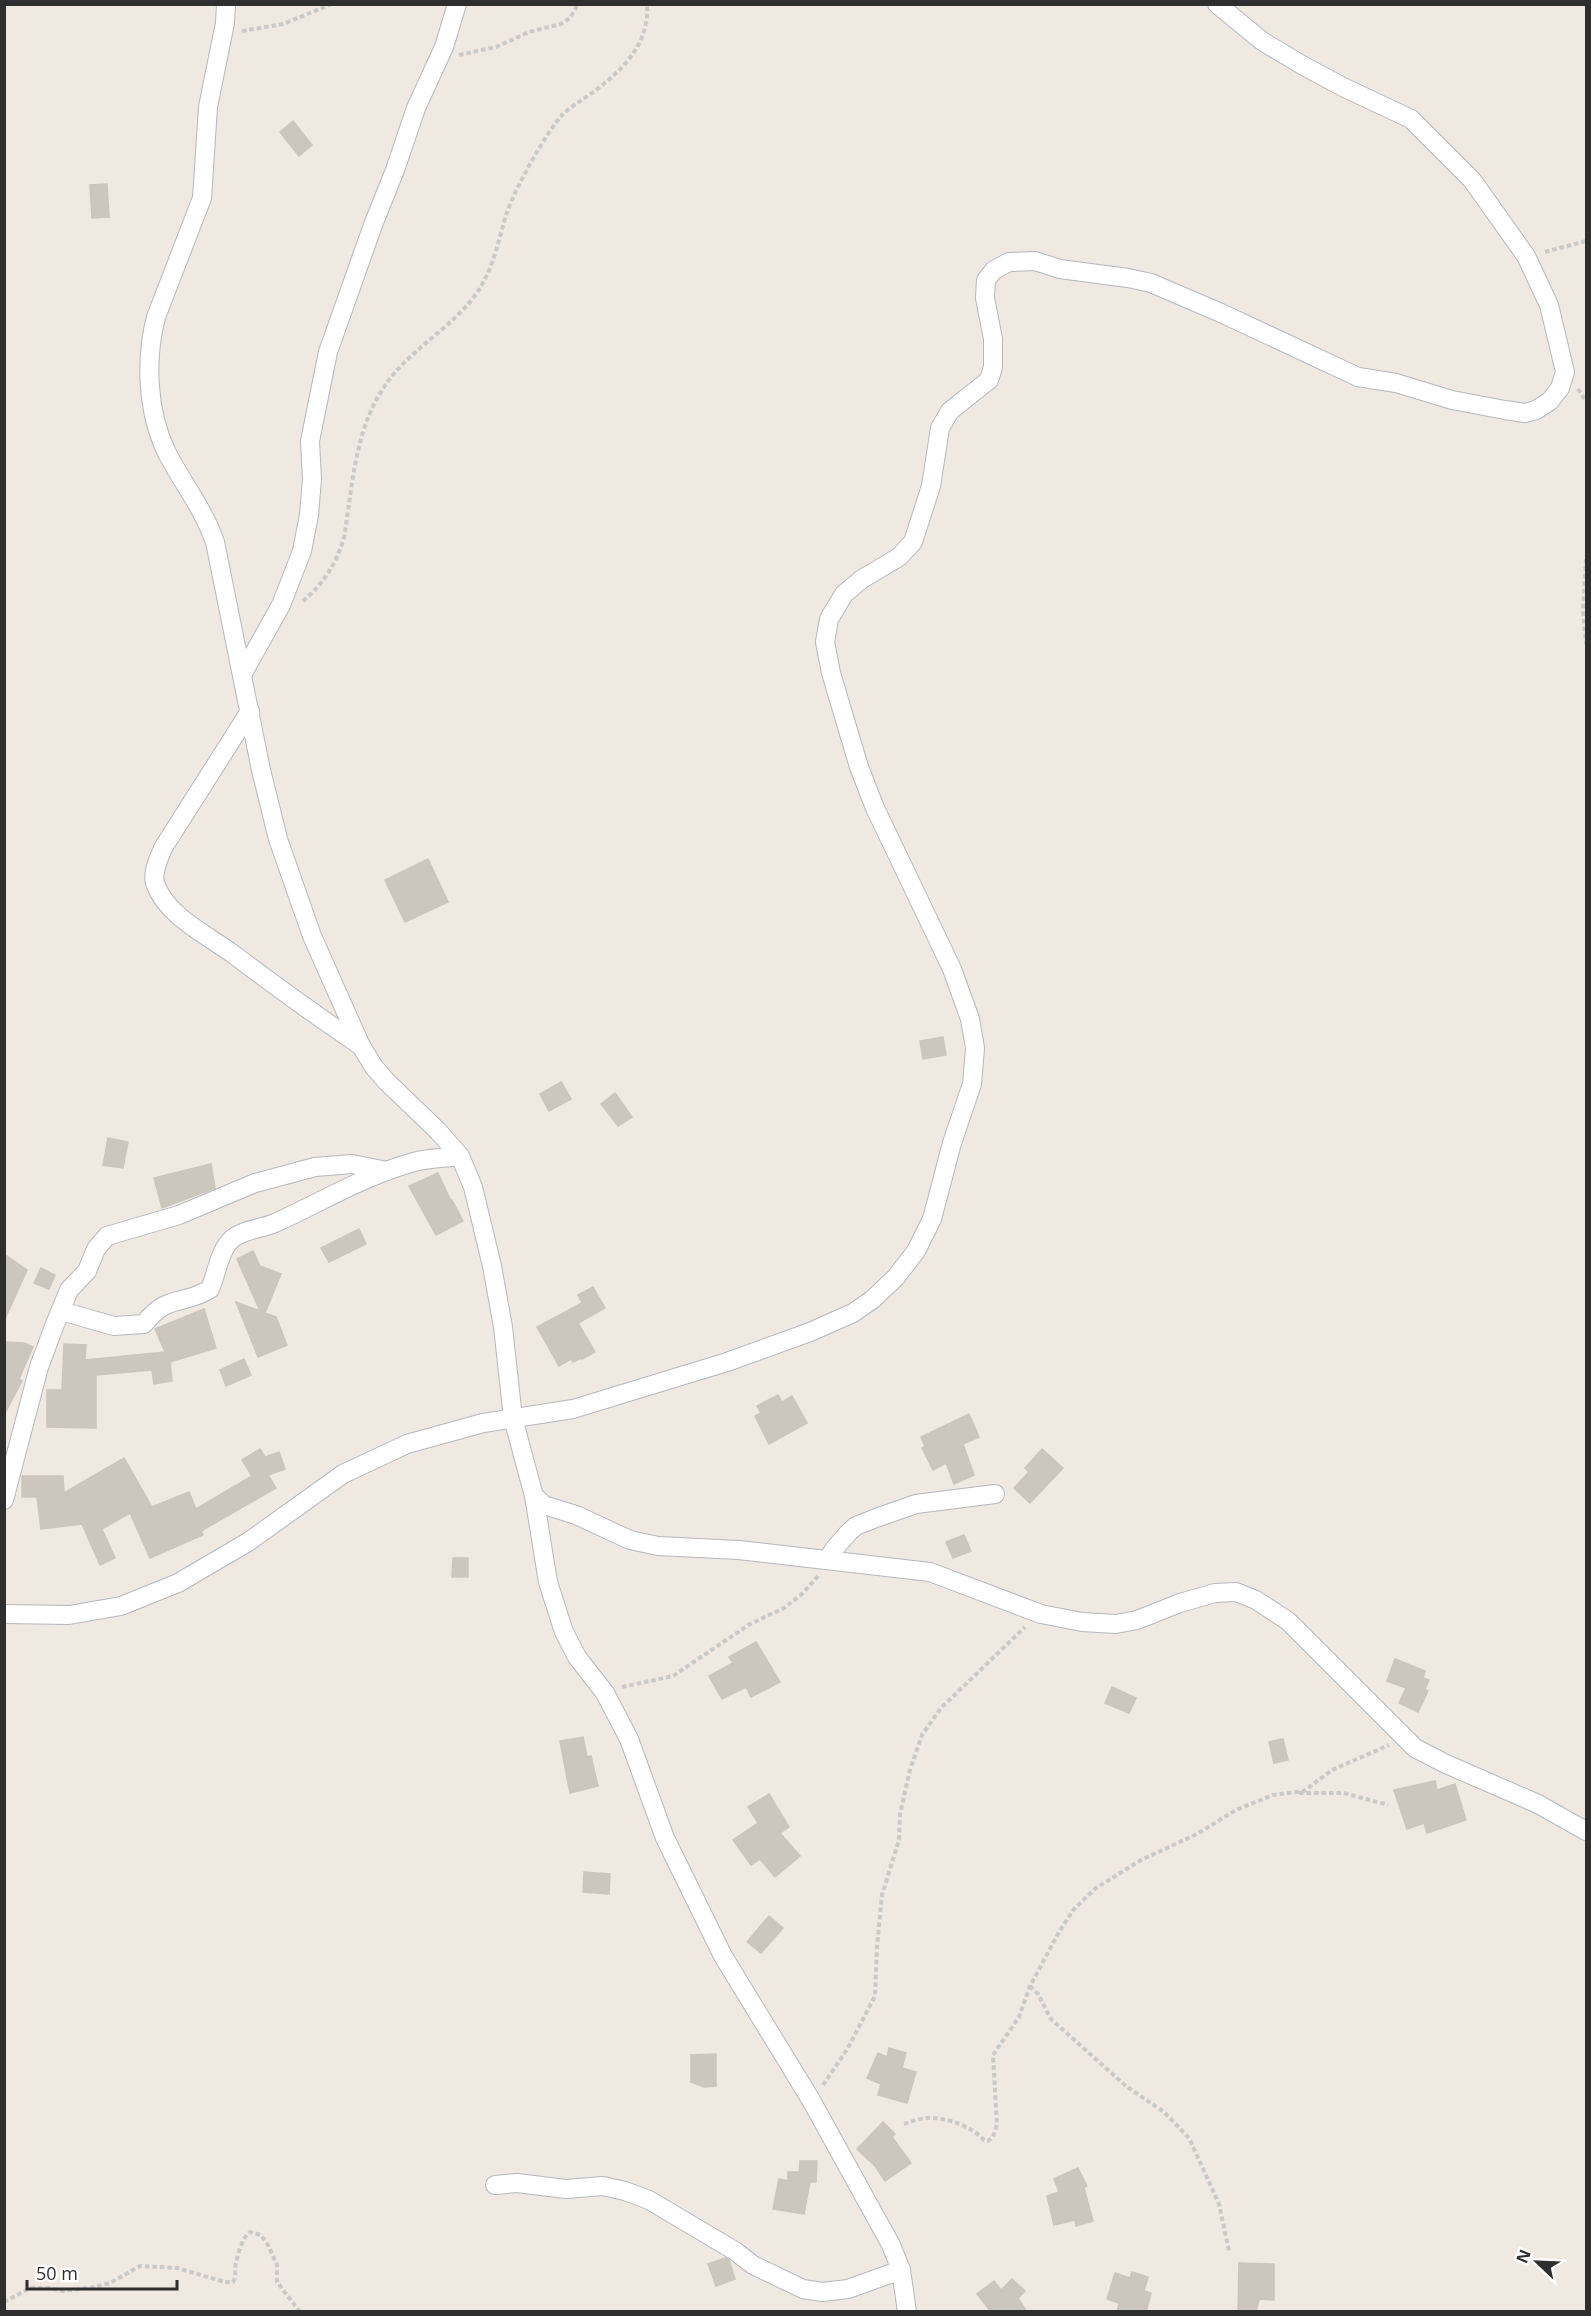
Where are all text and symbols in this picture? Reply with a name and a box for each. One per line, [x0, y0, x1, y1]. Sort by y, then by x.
north arrow [1507, 2232, 1567, 2292]
text: N [1511, 2246, 1536, 2266]
scale bar [27, 2253, 177, 2291]
text: 50 m [36, 2261, 78, 2285]

